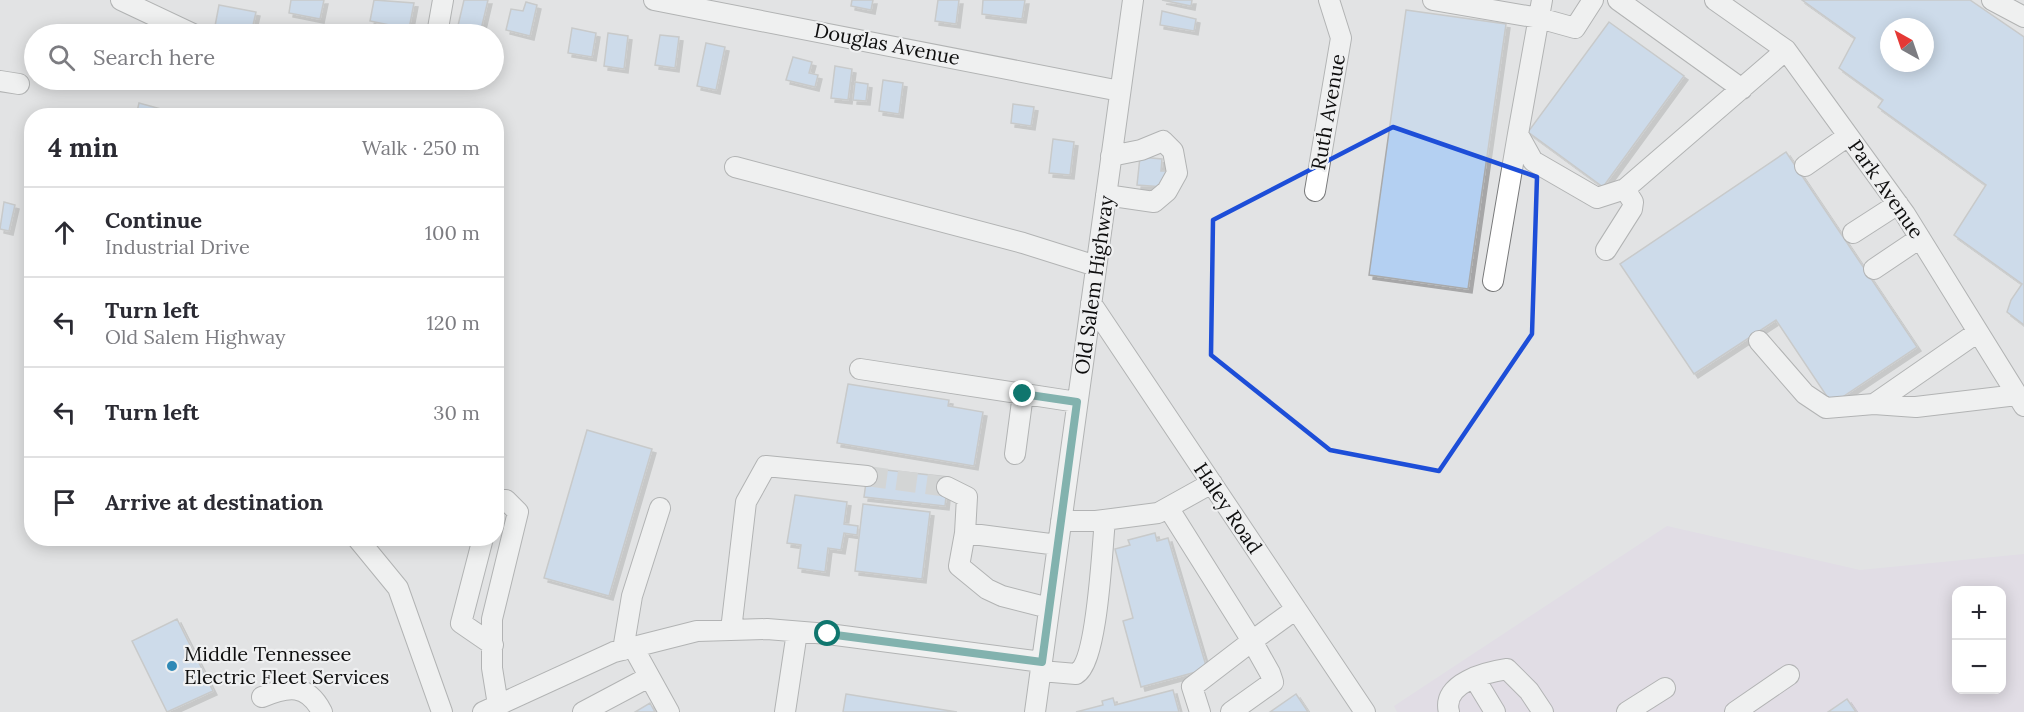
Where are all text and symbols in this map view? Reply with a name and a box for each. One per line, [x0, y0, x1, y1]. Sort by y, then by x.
street label: Douglas Avenue [812, 17, 962, 70]
north arrow [1880, 18, 1934, 72]
search box [24, 24, 504, 90]
icon: search [45, 41, 78, 74]
text: Search here [93, 43, 215, 71]
street label: Ruth Avenue [1305, 52, 1350, 172]
text: 4 min [48, 131, 118, 164]
text: Walk · 250 m [362, 135, 480, 160]
street label: Park Avenue [1843, 135, 1930, 243]
street label: Old Salem Highway [1069, 193, 1119, 376]
text: Continue [105, 206, 202, 234]
icon: ahead [48, 216, 81, 249]
text: 100 m [425, 220, 480, 245]
text: Industrial Drive [105, 234, 250, 259]
text: Turn left [105, 296, 199, 324]
icon: left [48, 306, 81, 339]
text: 120 m [426, 310, 480, 335]
text: Old Salem Highway [105, 324, 286, 349]
route end [1009, 380, 1035, 406]
icon: left [48, 396, 81, 429]
text: Turn left [105, 398, 199, 426]
text: 30 m [433, 400, 480, 425]
street label: Haley Road [1189, 458, 1268, 558]
icon: arrive [48, 486, 81, 519]
text: Arrive at destination [105, 488, 323, 516]
map controls [1952, 586, 2006, 694]
button: + [1952, 586, 2006, 640]
route start [814, 620, 840, 646]
button: − [1952, 640, 2006, 694]
place label: Middle Tennessee Electric Fleet Services [184, 641, 389, 689]
marker: Middle Tennessee Electric Fleet Services [165, 659, 179, 673]

